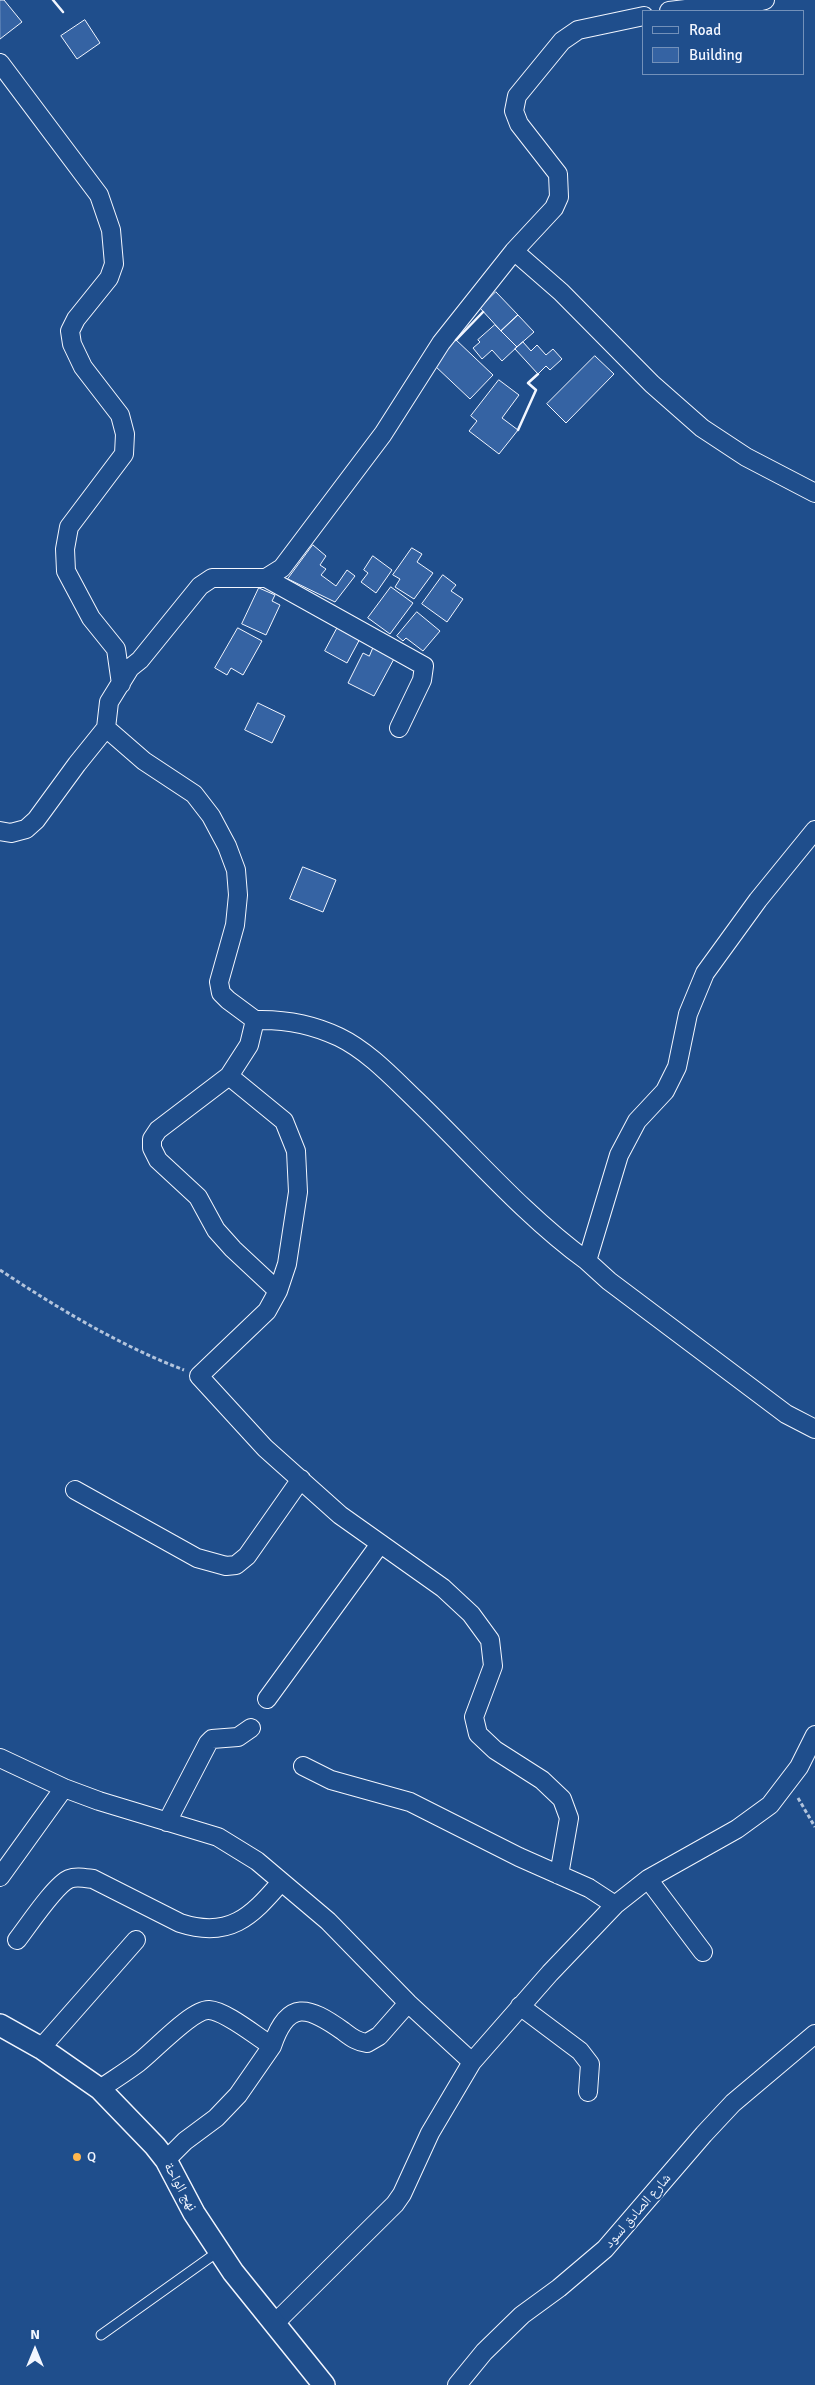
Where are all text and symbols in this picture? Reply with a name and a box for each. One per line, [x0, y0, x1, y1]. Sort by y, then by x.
legend [642, 10, 805, 75]
text: Road [689, 21, 721, 39]
text: Building [689, 46, 743, 64]
place label: Q [87, 2149, 96, 2165]
marker: Q [71, 2151, 83, 2163]
street label: نهج الواحة [160, 2160, 200, 2214]
street label: شارع الصادق لسود [601, 2170, 675, 2252]
north arrow [10, 2325, 60, 2375]
text: N [30, 2326, 40, 2343]

